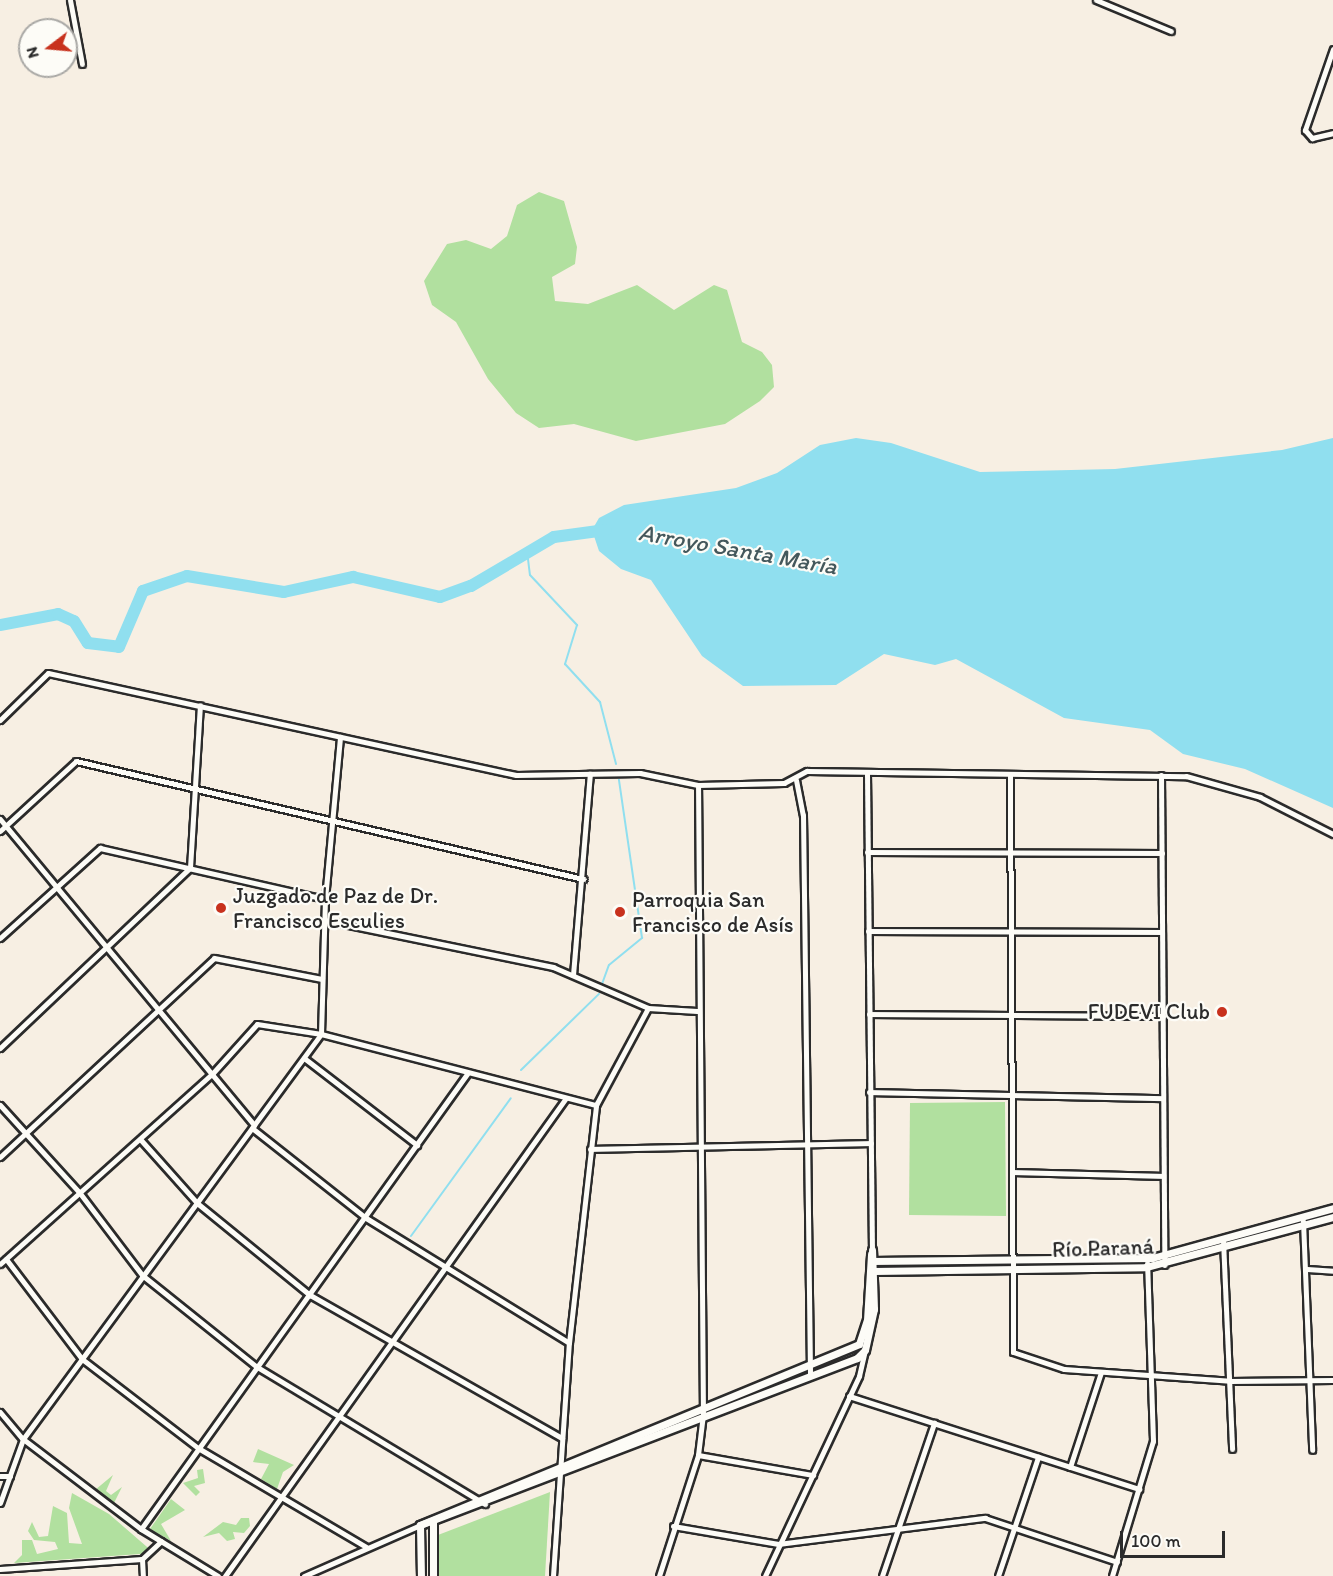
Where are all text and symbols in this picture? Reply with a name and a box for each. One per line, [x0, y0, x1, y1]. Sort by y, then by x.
north arrow [18, 18, 78, 78]
text: N [22, 45, 43, 60]
water label: Arroyo Santa María [637, 517, 839, 581]
place label: Juzgado de Paz de Dr. Francisco Esculies [233, 882, 438, 933]
place label: Parroquia San Francisco de Asís [632, 886, 794, 938]
marker: Juzgado de Paz de Dr. Francisco Esculies [214, 901, 228, 915]
marker: Parroquia San Francisco de Asís [613, 905, 627, 919]
place label: FUDEVI Club [1088, 999, 1210, 1025]
marker: FUDEVI Club [1215, 1005, 1229, 1019]
street label: Río Paraná [1052, 1233, 1154, 1263]
scale bar [1123, 1519, 1228, 1557]
text: 100 m [1131, 1530, 1181, 1552]

